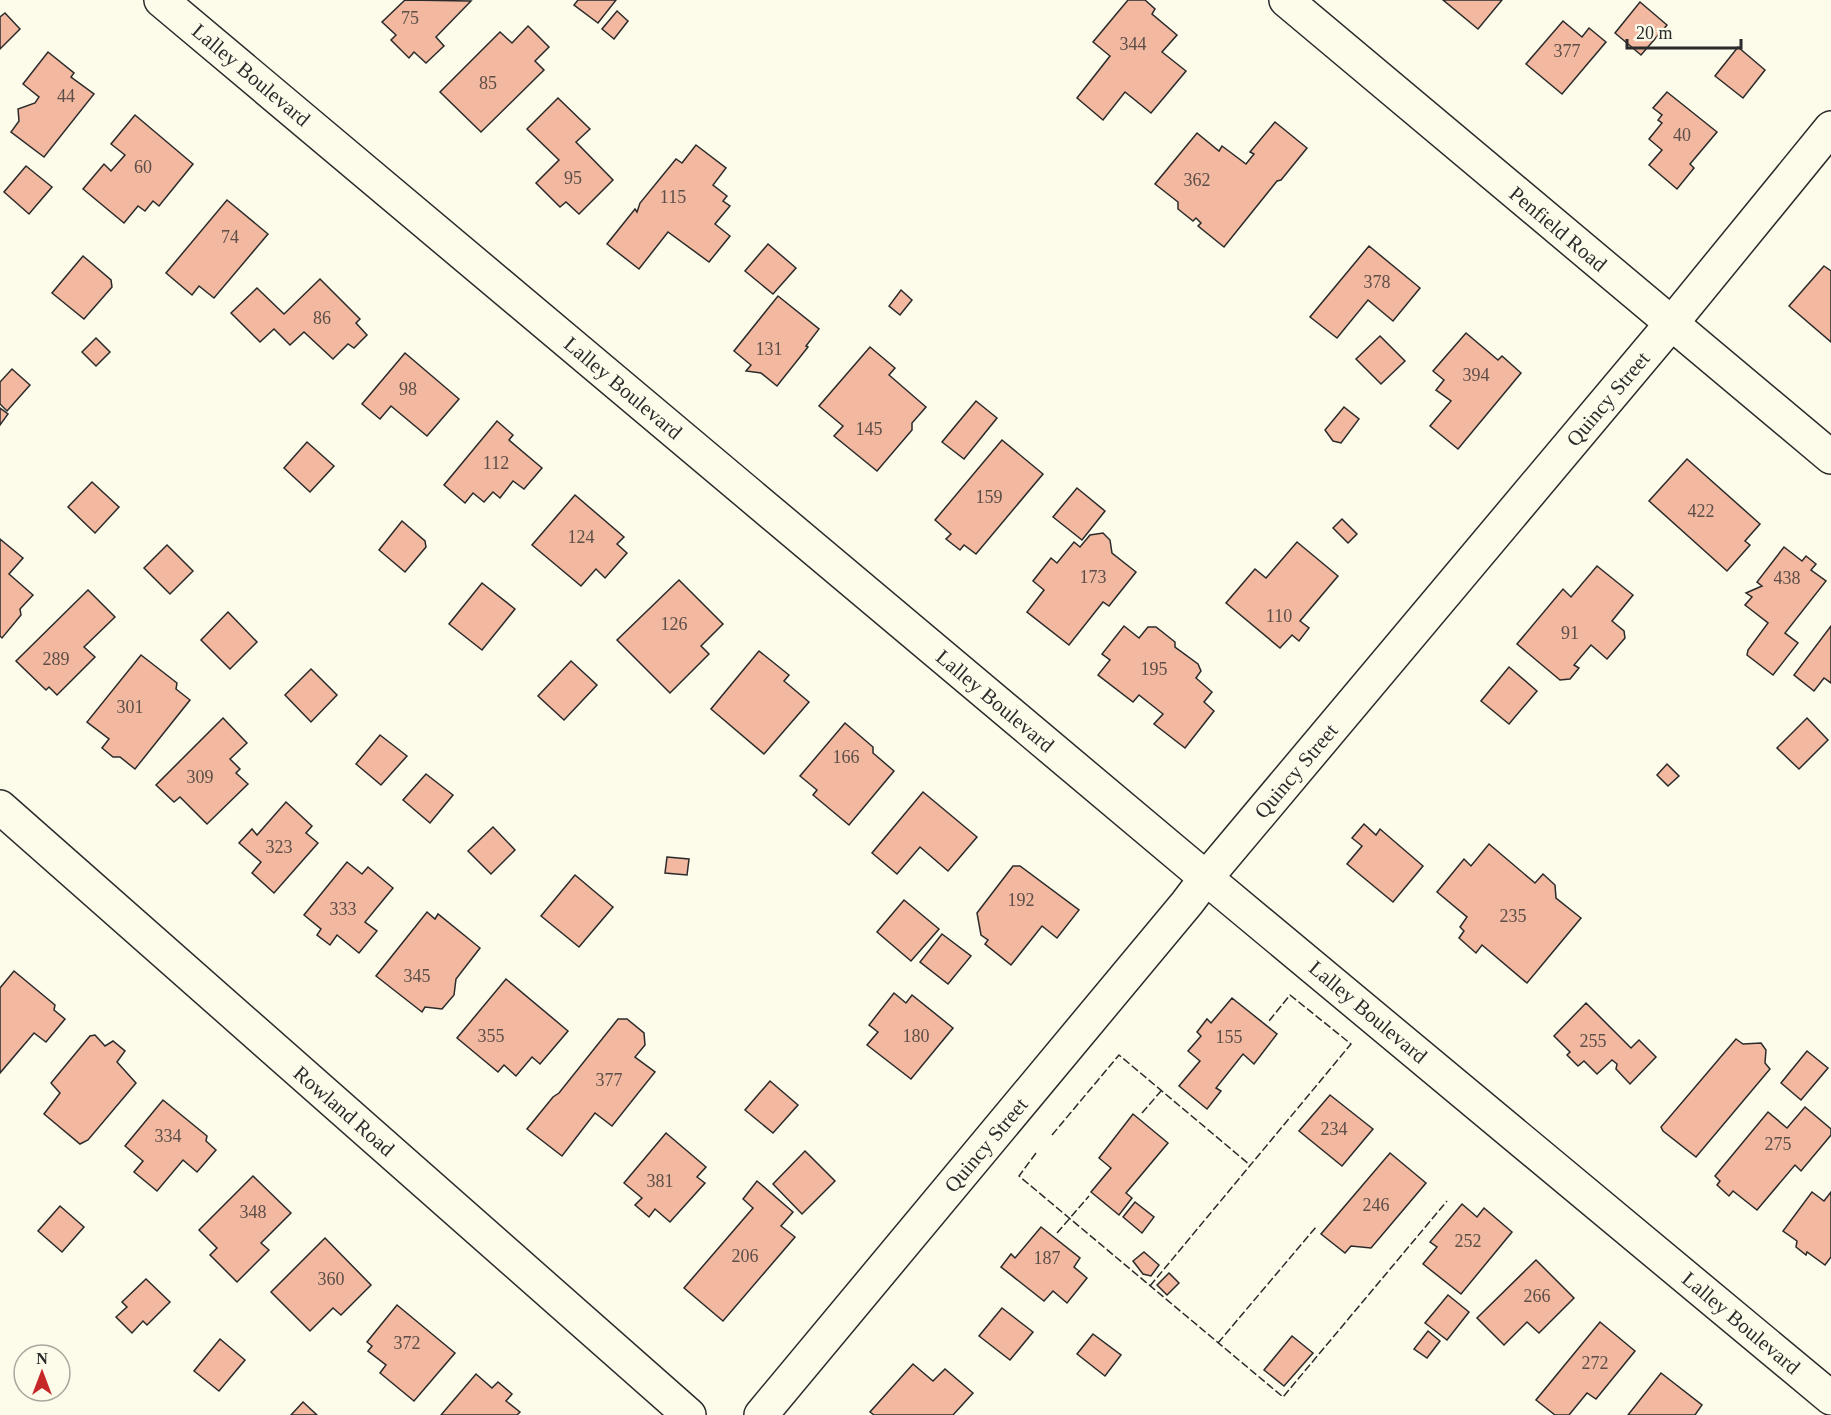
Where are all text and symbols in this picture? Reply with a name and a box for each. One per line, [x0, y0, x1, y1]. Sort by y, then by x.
house number: 75 [401, 8, 419, 28]
scale bar [1627, 12, 1741, 50]
street label: Lalley Boulevard [187, 19, 315, 132]
text: 20 m [1636, 23, 1673, 43]
house number: 344 [1120, 34, 1147, 54]
house number: 377 [1554, 41, 1581, 61]
house number: 85 [479, 73, 497, 93]
house number: 44 [57, 86, 75, 106]
house number: 40 [1673, 125, 1691, 145]
house number: 60 [134, 157, 152, 177]
house number: 95 [564, 168, 582, 188]
house number: 362 [1184, 170, 1211, 190]
street label: Penfield Road [1504, 181, 1612, 277]
house number: 115 [660, 187, 686, 207]
house number: 74 [221, 227, 239, 247]
house number: 378 [1364, 272, 1391, 292]
house number: 86 [313, 308, 331, 328]
street label: Lalley Boulevard [559, 332, 687, 445]
house number: 131 [756, 339, 783, 359]
street label: Quincy Street [1562, 347, 1655, 451]
house number: 394 [1463, 365, 1490, 385]
house number: 98 [399, 379, 417, 399]
house number: 145 [856, 419, 883, 439]
house number: 112 [483, 453, 509, 473]
house number: 159 [976, 487, 1003, 507]
house number: 422 [1688, 501, 1715, 521]
house number: 124 [568, 527, 595, 547]
house number: 173 [1080, 567, 1107, 587]
house number: 438 [1774, 568, 1801, 588]
house number: 110 [1266, 606, 1292, 626]
house number: 126 [661, 614, 688, 634]
house number: 91 [1561, 623, 1579, 643]
street label: Lalley Boulevard [931, 645, 1059, 758]
house number: 289 [43, 649, 70, 669]
house number: 195 [1141, 659, 1168, 679]
house number: 301 [117, 697, 144, 717]
street label: Quincy Street [1250, 719, 1343, 823]
house number: 166 [833, 747, 860, 767]
house number: 309 [187, 767, 214, 787]
house number: 323 [266, 837, 293, 857]
house number: 192 [1008, 890, 1035, 910]
house number: 333 [330, 899, 357, 919]
house number: 235 [1500, 906, 1527, 926]
street label: Lalley Boulevard [1304, 956, 1432, 1069]
house number: 345 [404, 966, 431, 986]
house number: 355 [478, 1026, 505, 1046]
house number: 180 [903, 1026, 930, 1046]
house number: 155 [1216, 1027, 1243, 1047]
house number: 255 [1580, 1031, 1607, 1051]
street label: Rowland Road [289, 1061, 400, 1162]
house number: 377 [596, 1070, 623, 1090]
street label: Quincy Street [940, 1093, 1033, 1197]
house number: 234 [1321, 1119, 1348, 1139]
house number: 334 [155, 1126, 182, 1146]
house number: 275 [1765, 1134, 1792, 1154]
house number: 381 [647, 1171, 674, 1191]
house number: 246 [1363, 1195, 1390, 1215]
house number: 348 [240, 1202, 267, 1222]
house number: 252 [1455, 1231, 1482, 1251]
house number: 206 [732, 1246, 759, 1266]
house number: 187 [1034, 1248, 1061, 1268]
street label: Lalley Boulevard [1677, 1267, 1805, 1380]
house number: 360 [318, 1269, 345, 1289]
house number: 266 [1524, 1286, 1551, 1306]
house number: 372 [394, 1333, 421, 1353]
north arrow [12, 1343, 72, 1403]
text: N [36, 1350, 48, 1367]
house number: 272 [1582, 1353, 1609, 1373]

